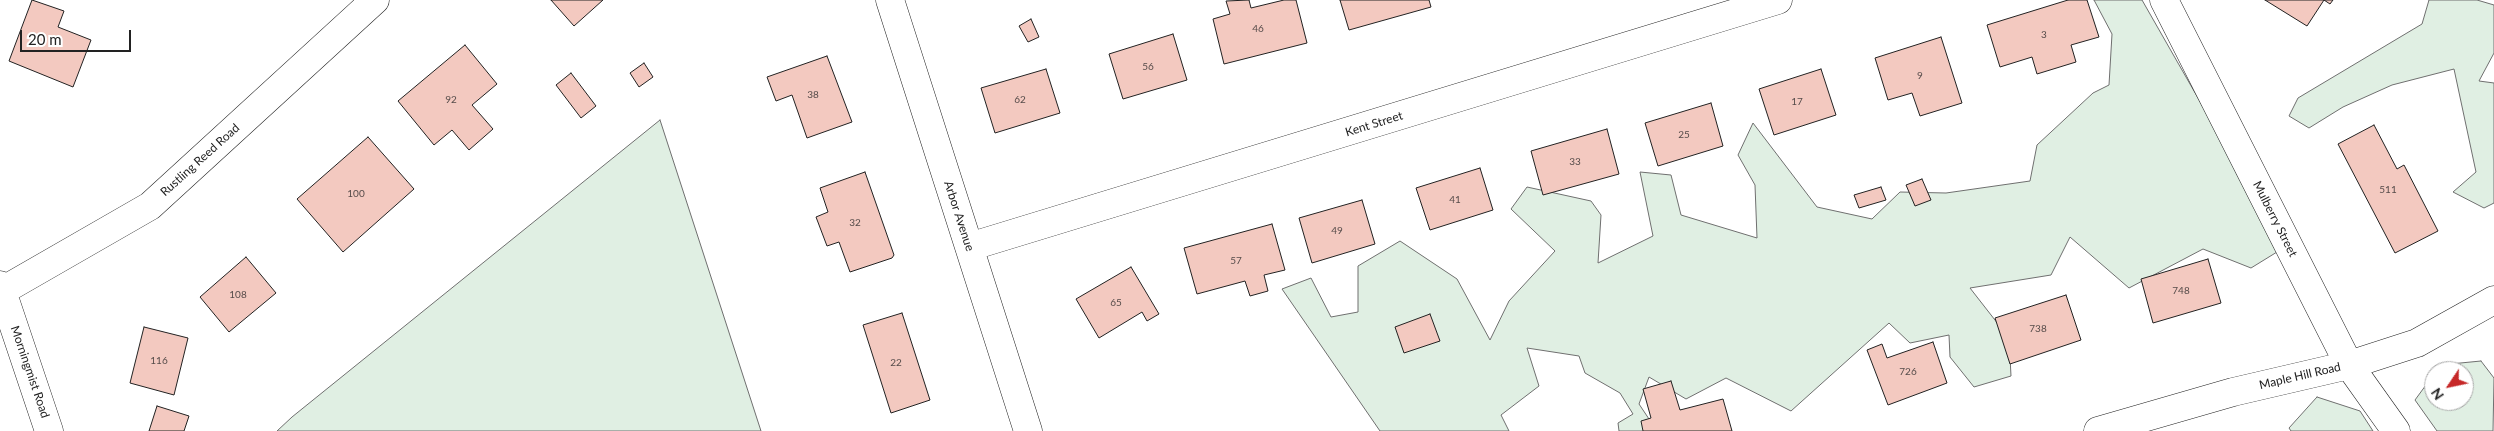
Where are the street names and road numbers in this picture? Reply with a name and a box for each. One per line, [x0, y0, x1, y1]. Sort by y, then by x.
street label: Kent Street [1343, 108, 1405, 140]
street label: Rustling Reed Road [158, 121, 242, 199]
street label: Arbor Avenue [941, 179, 977, 253]
street label: Mulberry Street [2250, 179, 2300, 259]
street label: Morningmist Road [7, 324, 53, 420]
street label: Maple Hill Road [2258, 360, 2342, 392]

